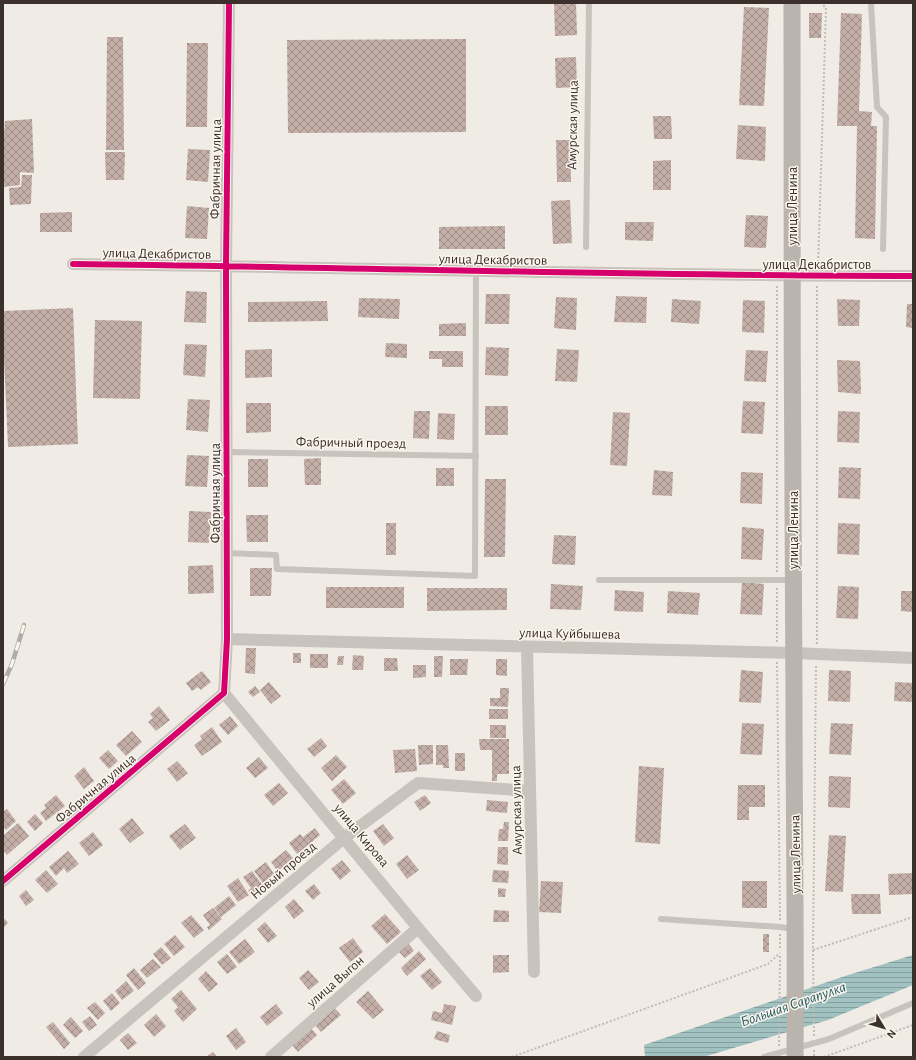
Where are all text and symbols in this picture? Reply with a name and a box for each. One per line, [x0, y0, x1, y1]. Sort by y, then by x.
street label: Амурская улица [565, 79, 581, 170]
street label: Фабричная улица [208, 118, 224, 219]
street label: улица Ленина [786, 166, 800, 246]
street label: улица Декабристов [102, 246, 211, 262]
street label: улица Декабристов [438, 252, 547, 268]
street label: улица Декабристов [762, 258, 871, 272]
street label: Фабричный проезд [296, 435, 406, 451]
street label: Фабричная улица [209, 442, 223, 543]
street label: улица Ленина [787, 490, 801, 570]
street label: улица Куйбышева [518, 626, 621, 642]
street label: Фабричная улица [53, 751, 139, 826]
street label: Амурская улица [509, 764, 525, 855]
street label: улица Кирова [330, 801, 392, 870]
street label: улица Ленина [788, 814, 804, 894]
street label: Новый проезд [248, 839, 319, 902]
street label: улица Выгон [304, 953, 367, 1011]
water label: Большая Сарапулка [738, 979, 848, 1030]
north arrow [864, 1008, 904, 1048]
text: N [885, 1027, 898, 1040]

